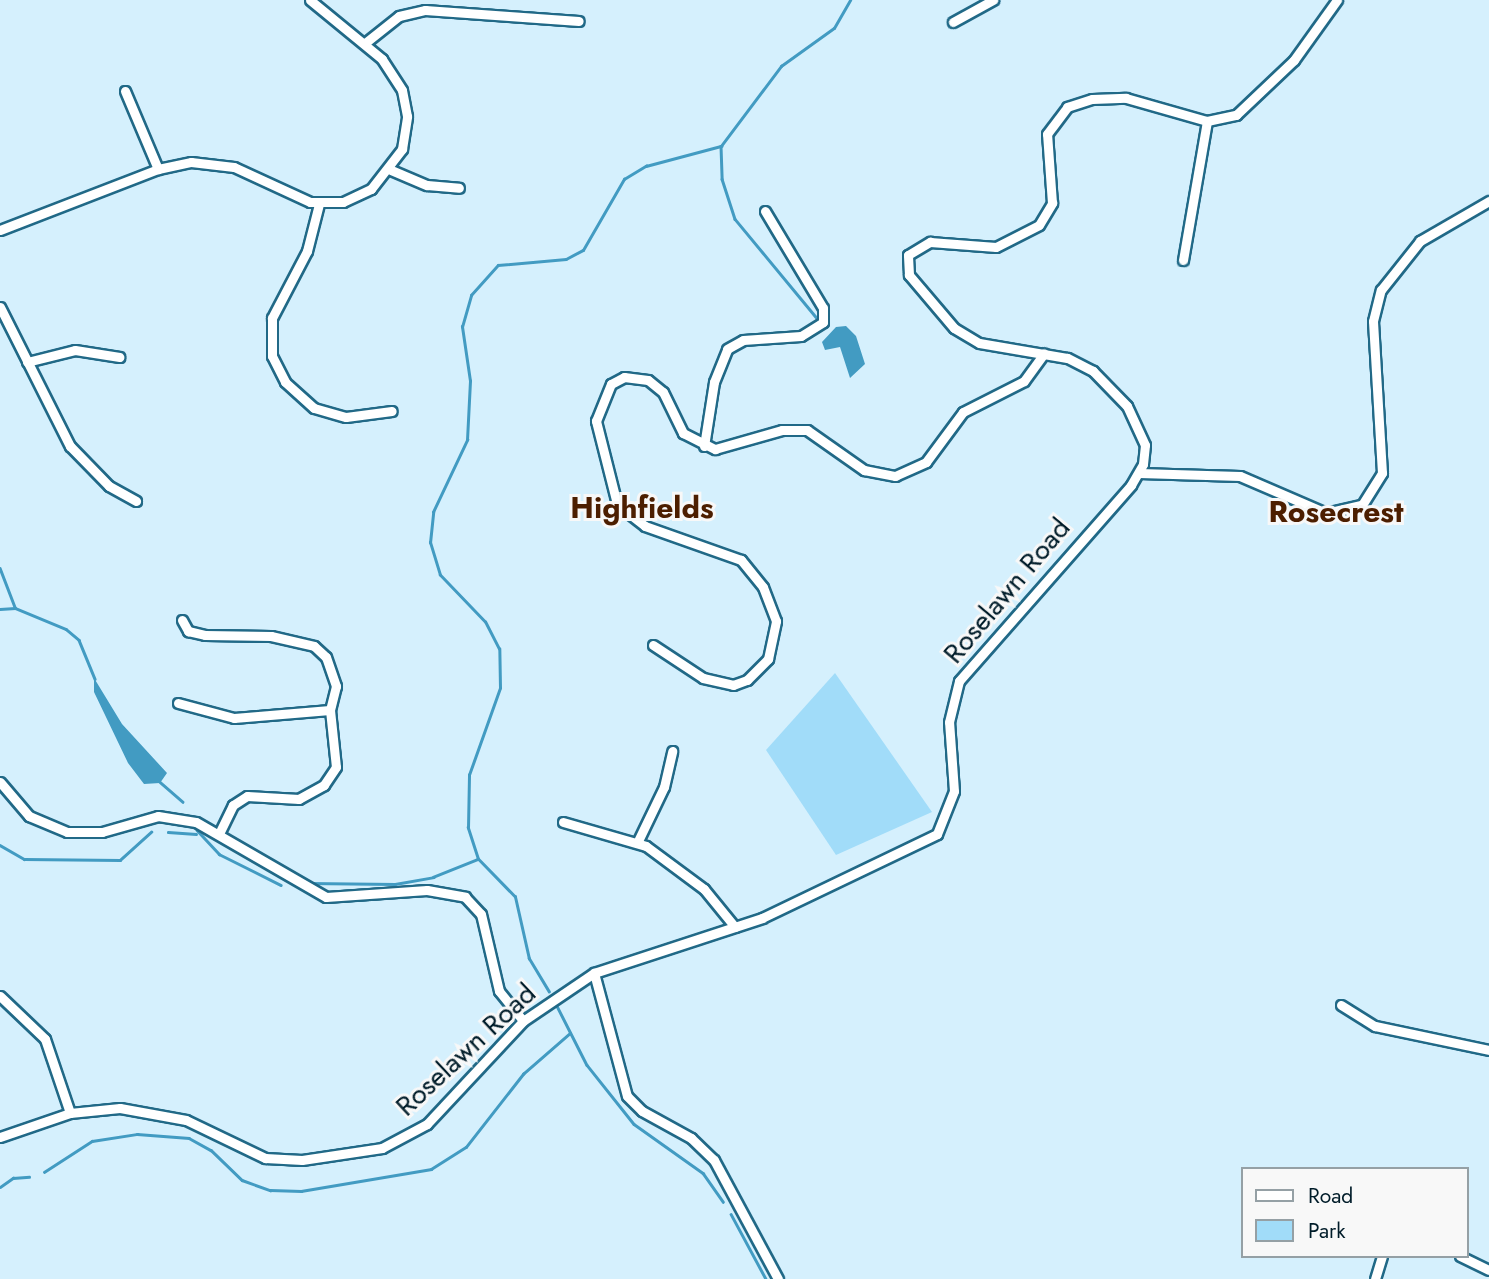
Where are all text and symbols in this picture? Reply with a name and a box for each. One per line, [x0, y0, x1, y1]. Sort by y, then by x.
district label: Highfields [570, 490, 714, 526]
district label: Rosecrest [1268, 494, 1404, 530]
street label: Roselawn Road [937, 512, 1077, 670]
street label: Roselawn Road [389, 977, 543, 1123]
legend [1240, 1167, 1468, 1258]
text: Road [1308, 1181, 1353, 1211]
text: Park [1308, 1216, 1345, 1246]

